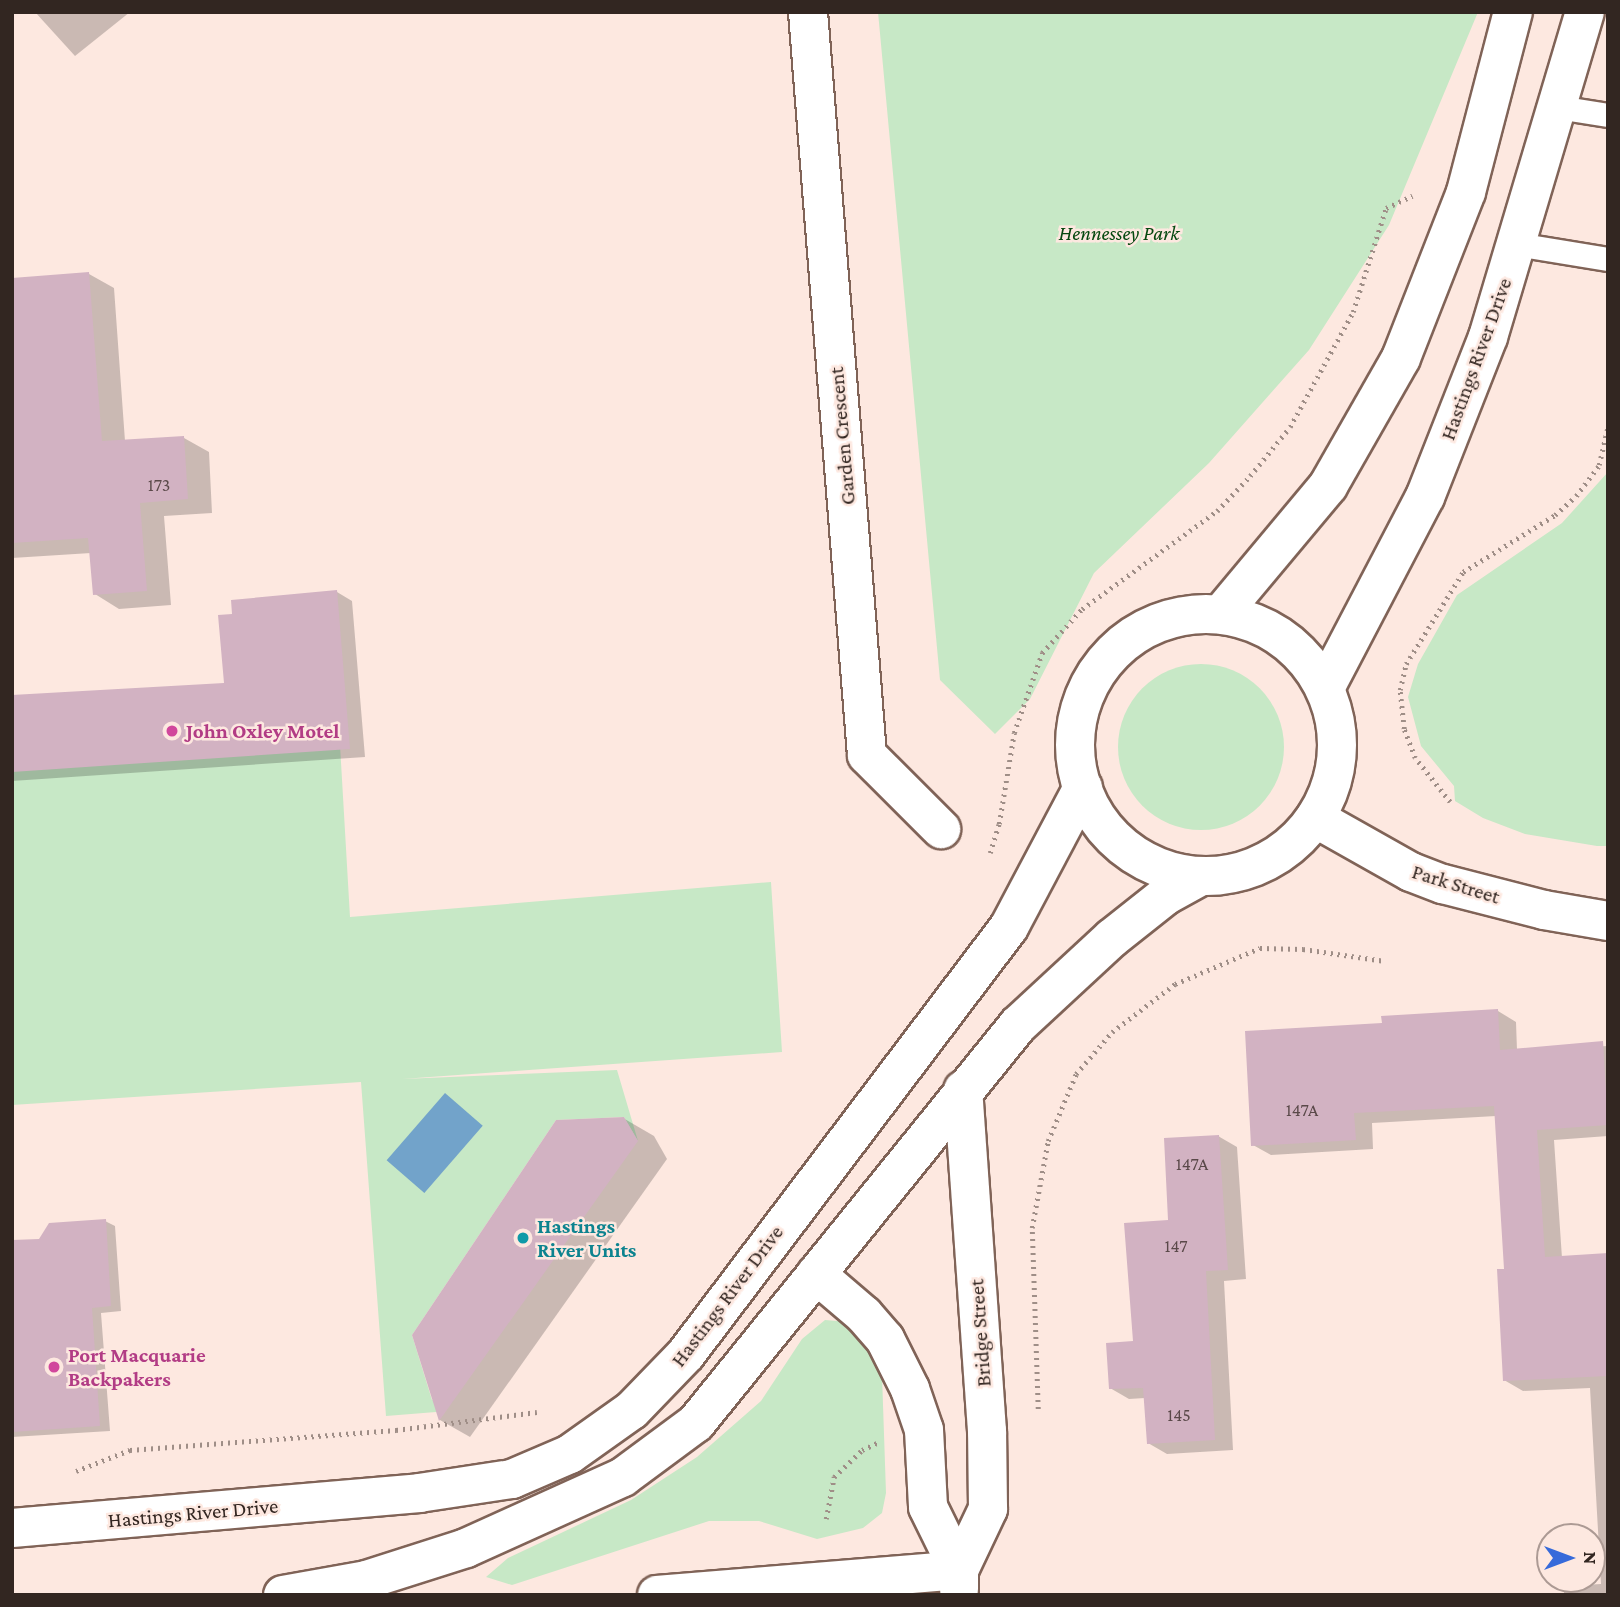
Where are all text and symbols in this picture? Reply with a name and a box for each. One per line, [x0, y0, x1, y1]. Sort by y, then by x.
park label: Hennessey Park [1059, 220, 1179, 246]
street label: Hastings River Drive [1435, 275, 1517, 443]
street label: Garden Crescent [823, 366, 861, 506]
house number: 173 [148, 474, 170, 496]
place label: John Oxley Motel [186, 718, 339, 744]
marker: John Oxley Motel [164, 723, 180, 739]
street label: Park Street [1409, 859, 1503, 909]
house number: 147A [1286, 1099, 1318, 1121]
house number: 147A [1176, 1153, 1208, 1175]
place label: Hastings River Units [537, 1213, 636, 1263]
street label: Hastings River Drive [666, 1220, 788, 1372]
marker: Hastings River Units [515, 1230, 531, 1246]
house number: 147 [1164, 1235, 1188, 1257]
street label: Bridge Street [964, 1278, 996, 1388]
place label: Port Macquarie Backpakers [68, 1342, 206, 1392]
marker: Port Macquarie Backpakers [46, 1359, 62, 1375]
house number: 145 [1167, 1404, 1191, 1426]
street label: Hastings River Drive [107, 1493, 279, 1533]
north arrow [1536, 1523, 1606, 1593]
text: N [1580, 1552, 1601, 1564]

